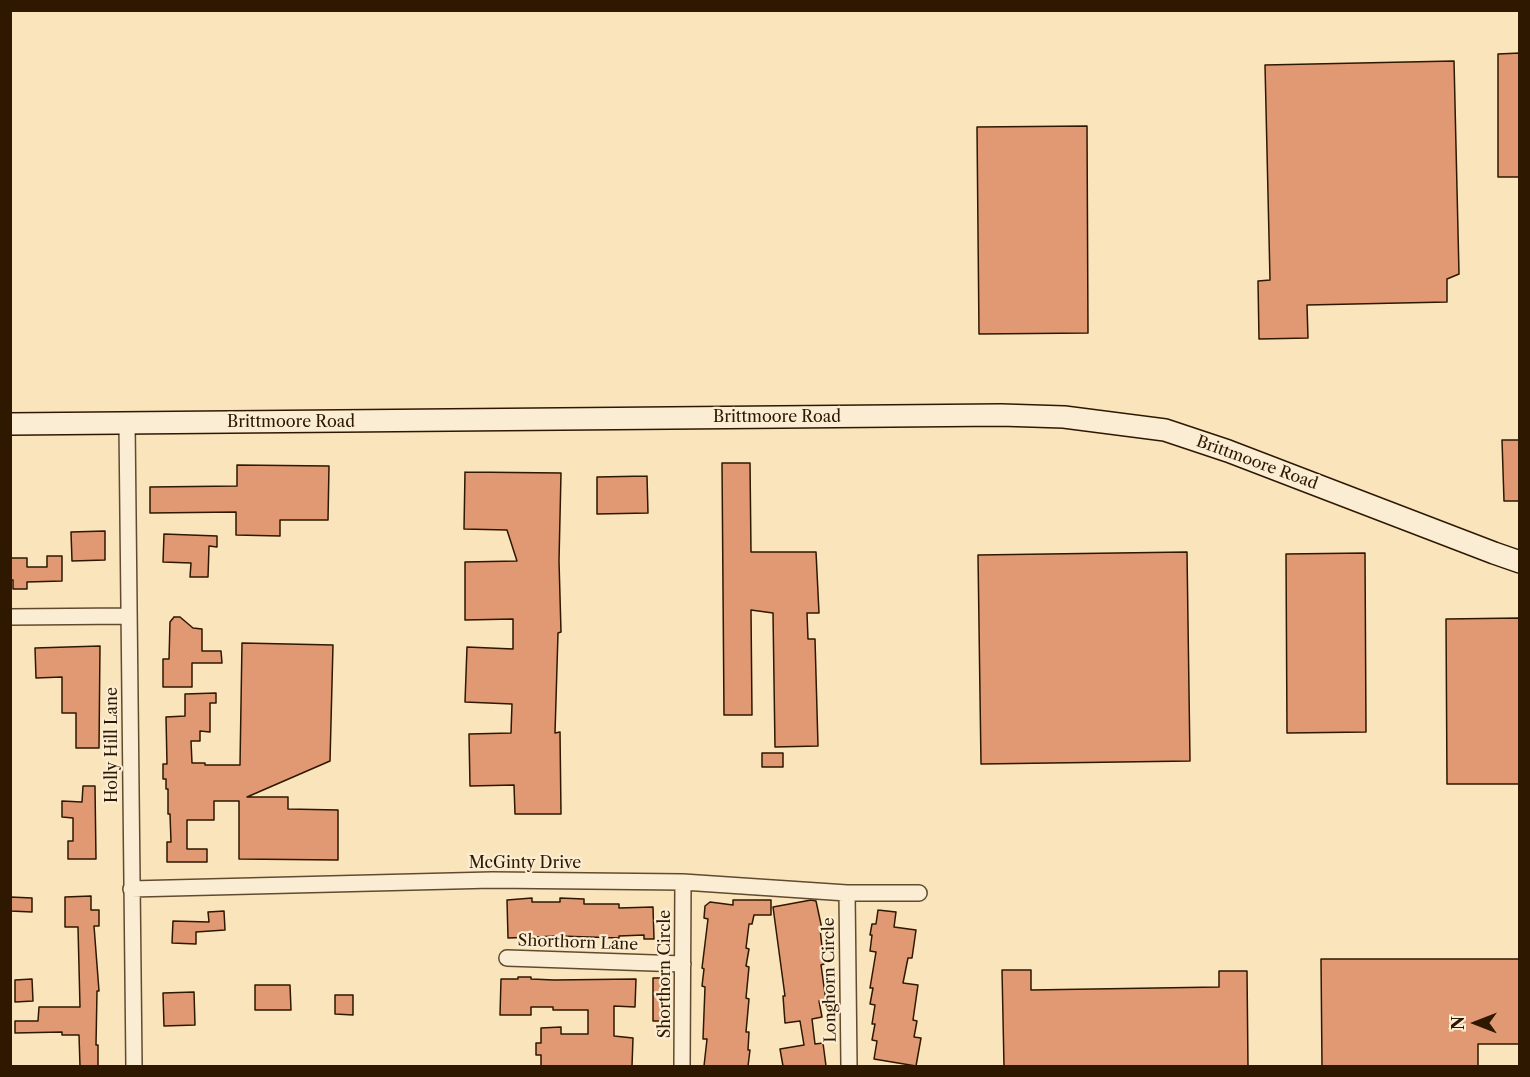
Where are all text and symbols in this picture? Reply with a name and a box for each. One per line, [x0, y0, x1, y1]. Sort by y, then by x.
street label: Brittmoore Road [713, 407, 841, 427]
street label: Brittmoore Road [227, 412, 355, 432]
street label: Brittmoore Road [1194, 432, 1320, 494]
street label: Holly Hill Lane [102, 687, 122, 803]
street label: McGinty Drive [469, 853, 581, 873]
street label: Shorthorn Circle [655, 910, 675, 1038]
street label: Longhorn Circle [819, 917, 841, 1043]
street label: Shorthorn Lane [517, 931, 639, 955]
north arrow [1446, 993, 1506, 1053]
text: N [1448, 1016, 1468, 1030]

